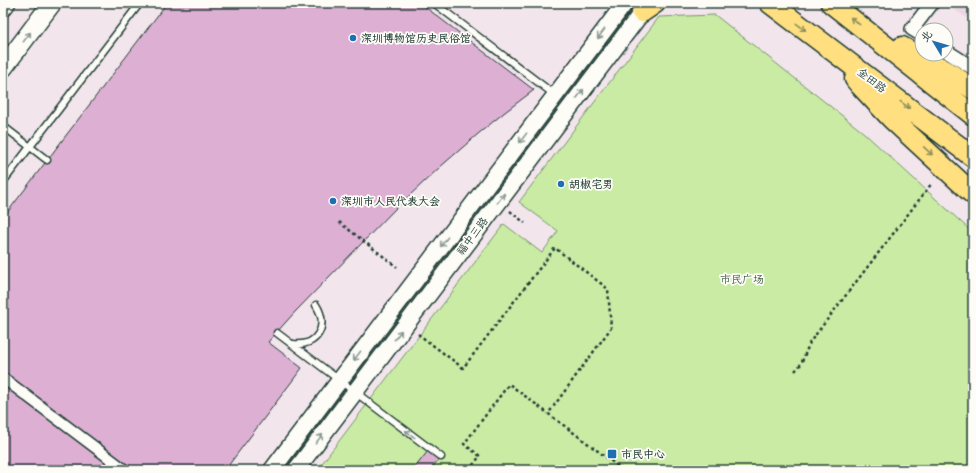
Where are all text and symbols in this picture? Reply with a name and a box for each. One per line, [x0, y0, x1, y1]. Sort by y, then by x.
one-way arrow [849, 17, 860, 26]
one-way arrow [796, 22, 807, 31]
north arrow [914, 22, 954, 62]
one-way arrow [597, 29, 605, 40]
text: 北 [920, 29, 936, 45]
one-way arrow [22, 32, 31, 43]
place label: 深圳博物馆历史民俗馆 [361, 32, 471, 46]
marker: 深圳博物馆历史民俗馆 [348, 33, 358, 43]
street label: 金田路 [854, 66, 888, 96]
one-way arrow [576, 89, 584, 100]
one-way arrow [899, 101, 910, 109]
one-way arrow [519, 132, 527, 143]
one-way arrow [922, 147, 933, 156]
place label: 胡椒宅男 [569, 178, 613, 192]
marker: 胡椒宅男 [556, 179, 566, 189]
one-way arrow [497, 193, 506, 204]
marker: 深圳市人民代表大会 [328, 196, 338, 206]
place label: 深圳市人民代表大会 [341, 196, 440, 209]
street label: 福中三路 [455, 215, 492, 258]
one-way arrow [440, 236, 449, 247]
park label: 市民广场 [720, 274, 764, 287]
one-way arrow [393, 330, 402, 341]
one-way arrow [353, 351, 362, 362]
one-way arrow [405, 429, 416, 438]
one-way arrow [315, 433, 323, 444]
marker: 市民中心 [606, 448, 618, 460]
place label: 市民中心 [621, 449, 665, 462]

